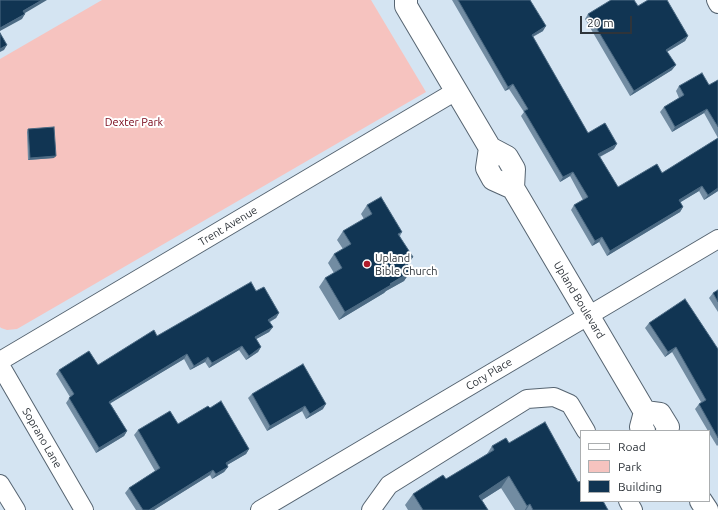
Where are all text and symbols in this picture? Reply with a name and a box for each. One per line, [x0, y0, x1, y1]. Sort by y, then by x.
scale bar [582, 8, 634, 34]
text: 20 m [587, 16, 614, 29]
park label: Dexter Park [105, 115, 163, 129]
street label: Trent Avenue [196, 203, 260, 249]
place label: Upland Bible Church [375, 251, 437, 277]
marker: Upland Bible Church [362, 259, 372, 269]
street label: Upland Boulevard [551, 259, 607, 341]
street label: Cory Place [463, 355, 515, 393]
street label: Soprano Lane [19, 406, 65, 470]
legend [580, 430, 710, 502]
text: Road [618, 440, 646, 453]
text: Park [618, 460, 642, 473]
text: Building [618, 480, 662, 493]

